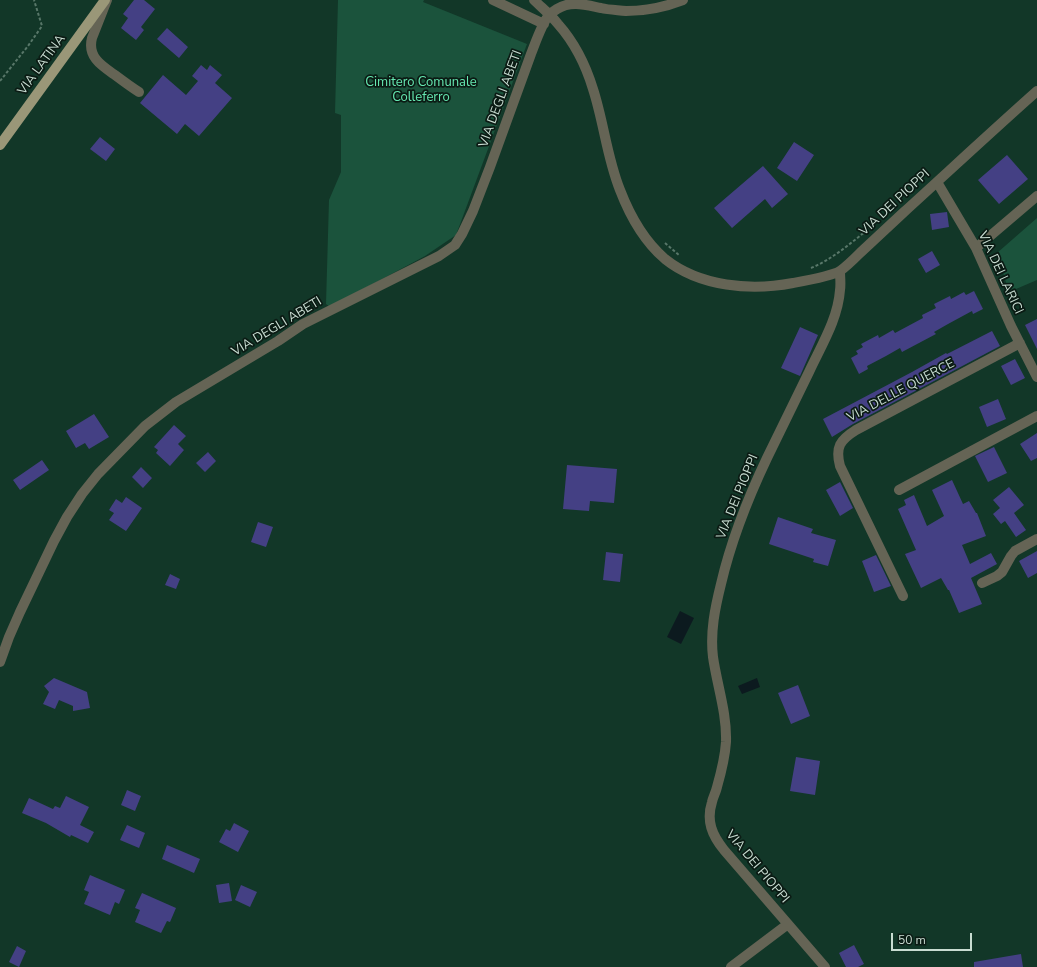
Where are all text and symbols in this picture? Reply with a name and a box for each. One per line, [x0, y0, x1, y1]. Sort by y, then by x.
street label: VIA LATINA [15, 32, 69, 98]
street label: VIA DEGLI ABETI [476, 48, 526, 150]
park label: Cimitero Comunale Colleferro [365, 75, 477, 106]
street label: VIA DEI PIOPPI [857, 166, 933, 240]
street label: VIA DEI LARICI [974, 229, 1026, 317]
street label: VIA DEGLI ABETI [229, 294, 325, 360]
street label: VIA DELLE QUERCE [845, 356, 957, 426]
street label: VIA DEI PIOPPI [714, 452, 762, 542]
street label: VIA DEI PIOPPI [722, 827, 792, 907]
scale bar [893, 925, 974, 951]
text: 50 m [898, 932, 926, 948]

